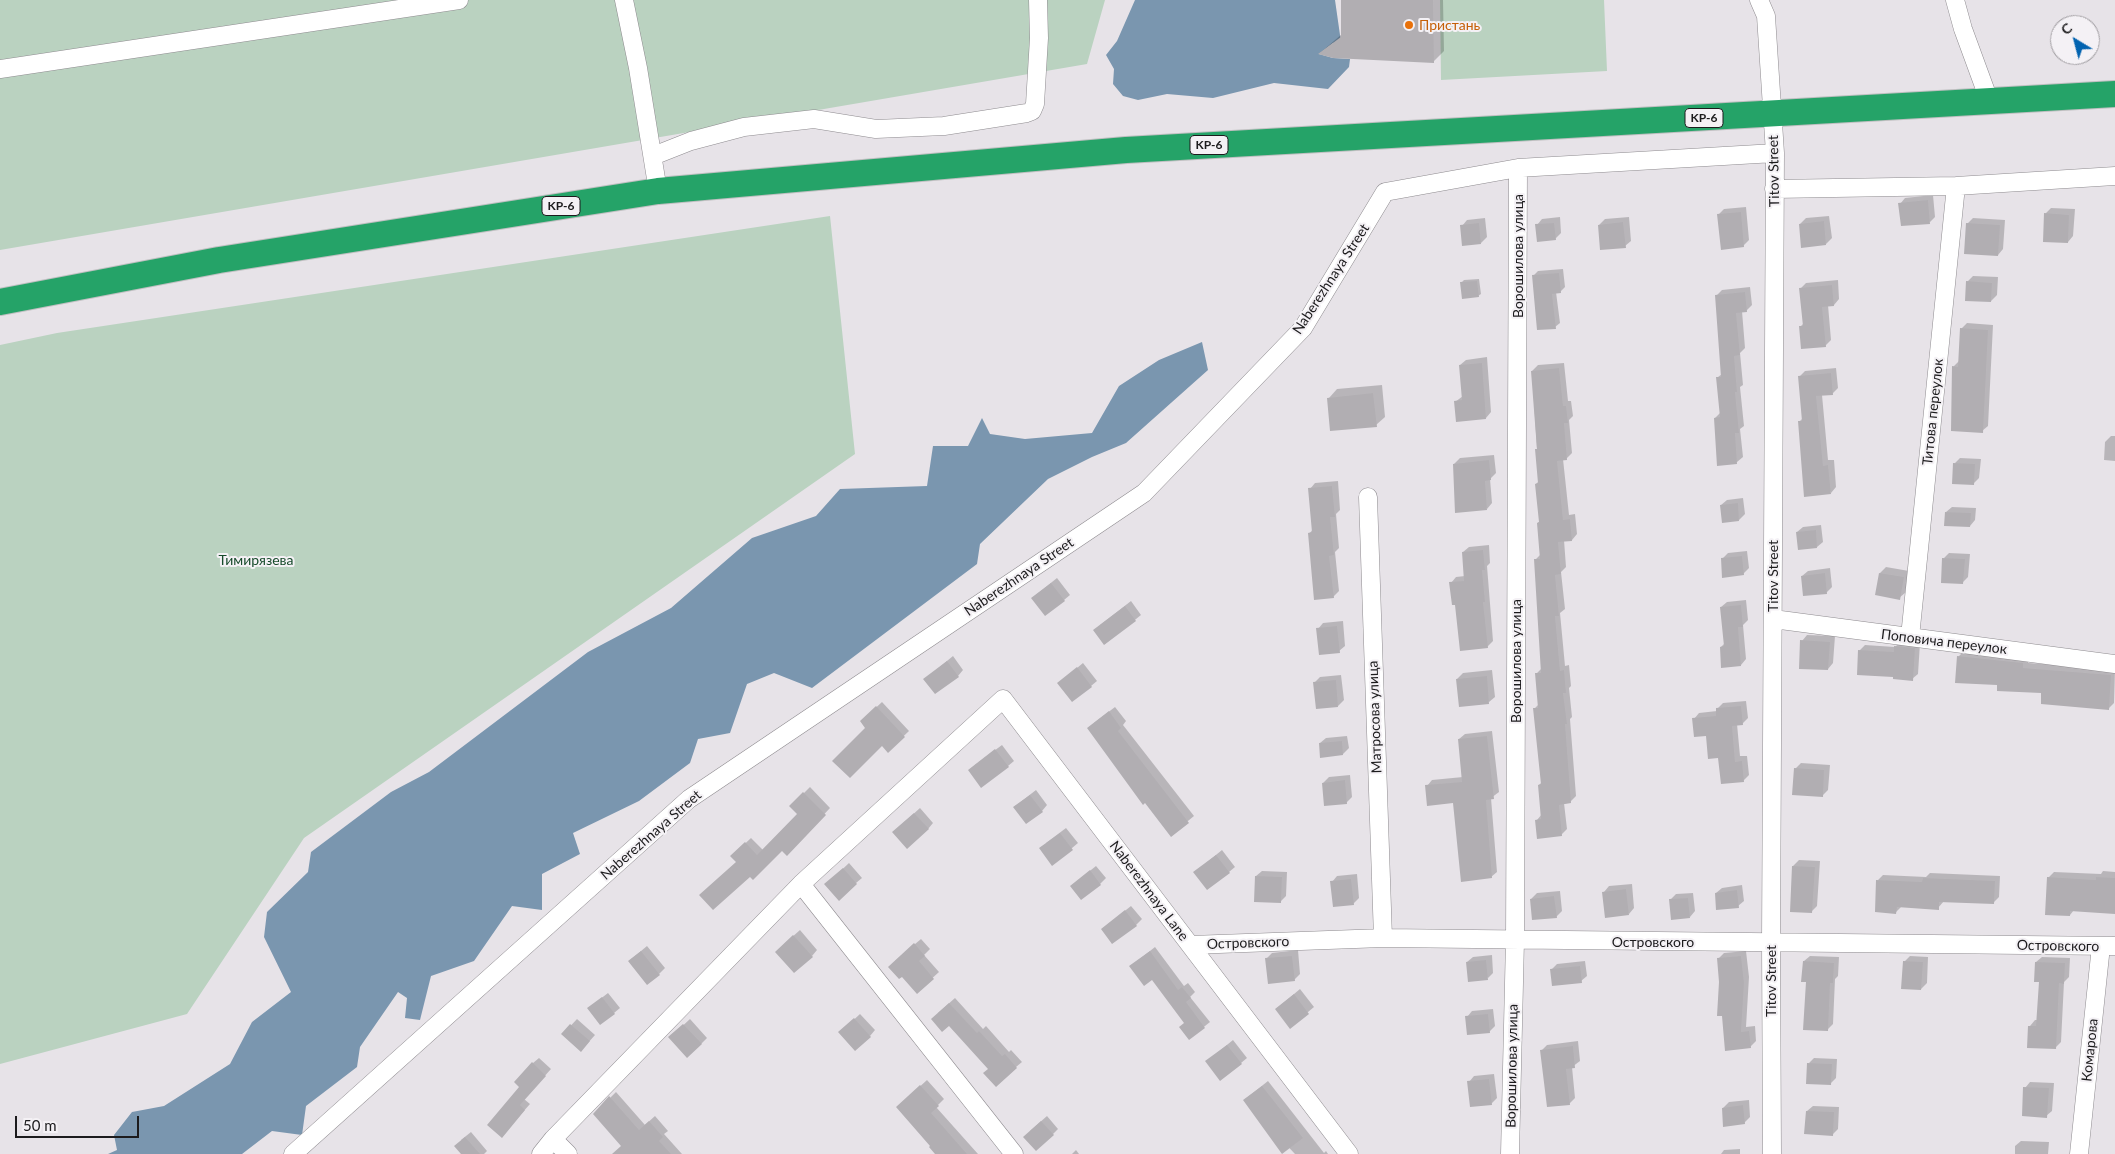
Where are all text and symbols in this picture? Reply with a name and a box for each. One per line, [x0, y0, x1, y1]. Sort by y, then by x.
north arrow [2050, 15, 2100, 65]
place label: Пристань [1419, 17, 1480, 33]
marker: Пристань [1403, 19, 1415, 31]
text: С [2057, 19, 2075, 38]
road number: KP-6 [1685, 109, 1723, 128]
street label: Titov Street [1765, 135, 1783, 207]
road number: KP-6 [1190, 136, 1228, 154]
street label: Ворошилова улица [1510, 194, 1526, 318]
road number: KP-6 [542, 197, 580, 216]
street label: Naberezhnaya Street [1289, 221, 1373, 337]
street label: Титова переулок [1919, 358, 1947, 466]
street label: Naberezhnaya Street [961, 534, 1077, 620]
street label: Titov Street [1765, 540, 1781, 612]
park label: Тимирязева [219, 552, 293, 568]
street label: Ворошилова улица [1508, 599, 1524, 723]
street label: Поповича переулок [1880, 626, 2008, 658]
street label: Матросова улица [1365, 660, 1385, 774]
street label: Naberezhnaya Street [597, 787, 705, 883]
street label: Naberezhnaya Lane [1106, 838, 1192, 944]
street label: Островского [1206, 933, 1290, 953]
street label: Островского [1612, 934, 1694, 950]
street label: Островского [2017, 937, 2099, 955]
street label: Titov Street [1763, 945, 1779, 1017]
street label: Ворошилова улица [1503, 1004, 1521, 1128]
street label: Комарова [2078, 1018, 2102, 1082]
scale bar [18, 1106, 141, 1138]
text: 50 m [23, 1116, 57, 1134]

